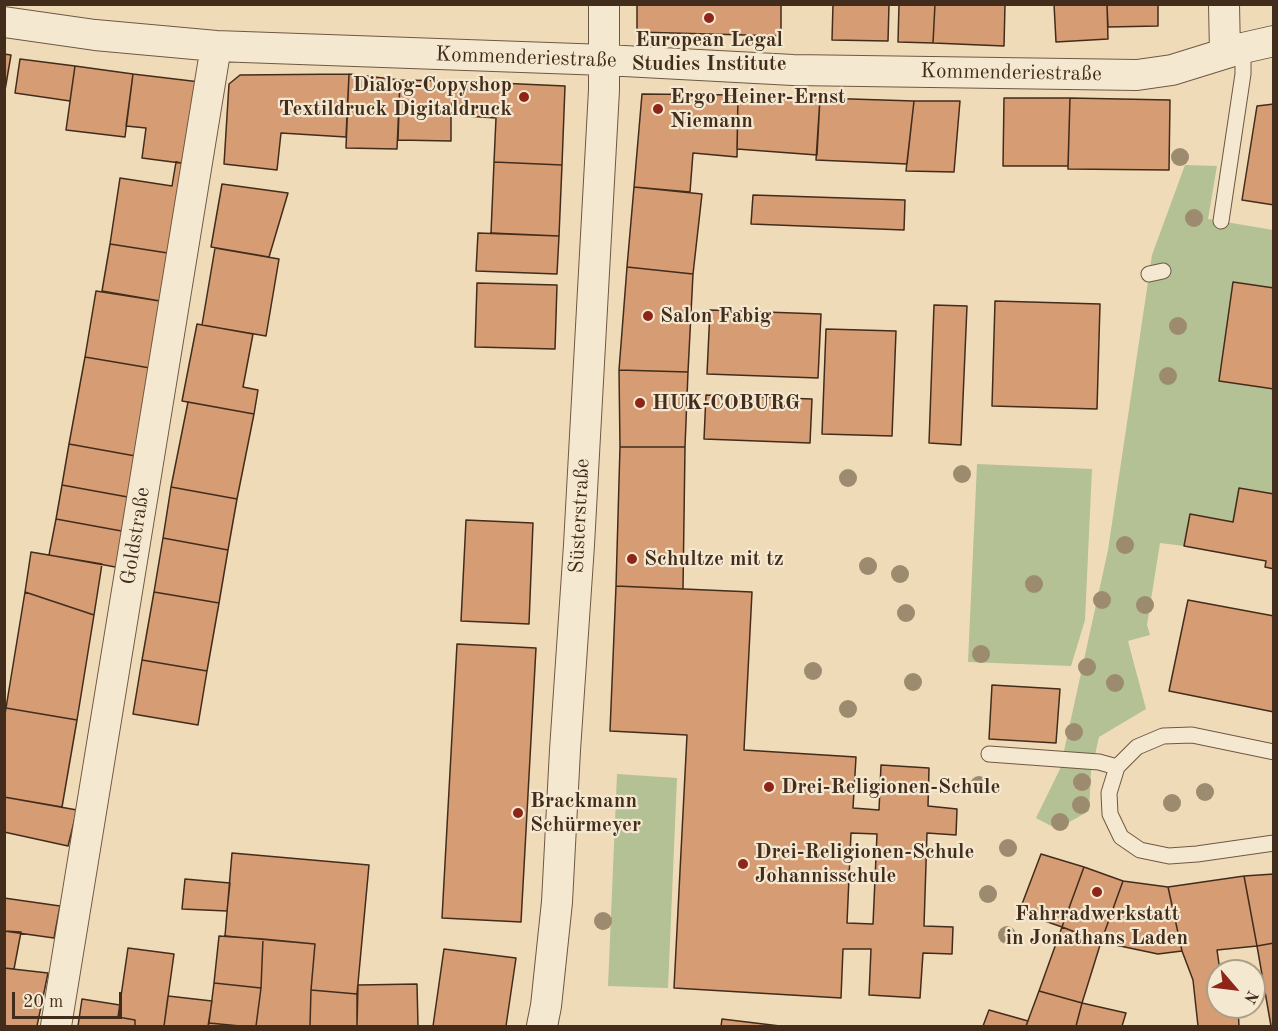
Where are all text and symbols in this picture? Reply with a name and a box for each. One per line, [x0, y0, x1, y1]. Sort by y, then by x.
marker: European Legal Studies Institute [702, 11, 716, 25]
place label: European Legal Studies Institute [631, 27, 787, 77]
street label: Kommenderiestraße [435, 42, 617, 74]
street label: Kommenderiestraße [920, 59, 1102, 87]
place label: Dialog-Copyshop Textildruck Digitaldruck [279, 72, 512, 122]
place label: Ergo Heiner-Ernst Niemann [670, 84, 846, 134]
marker: Dialog-Copyshop Textildruck Digitaldruck [517, 90, 531, 104]
marker: Ergo Heiner-Ernst Niemann [651, 102, 665, 116]
place label: Salon Fabig [660, 303, 771, 329]
marker: Salon Fabig [641, 309, 655, 323]
place label: HUK-COBURG [652, 390, 800, 416]
marker: HUK-COBURG [633, 396, 647, 410]
street label: Süsterstraße [564, 458, 596, 574]
street label: Goldstraße [116, 485, 156, 587]
place label: Schultze mit tz [644, 546, 784, 572]
marker: Schultze mit tz [625, 552, 639, 566]
place label: Drei-Religionen-Schule [781, 774, 1000, 800]
marker: Drei-Religionen-Schule [762, 780, 776, 794]
place label: Brackmann Schürmeyer [530, 788, 641, 838]
marker: Brackmann Schürmeyer [511, 806, 525, 820]
place label: Drei-Religionen-Schule Johannisschule [755, 839, 974, 889]
marker: Drei-Religionen-Schule Johannisschule [736, 857, 750, 871]
marker: Fahrradwerkstatt in Jonathans Laden [1090, 885, 1104, 899]
place label: Fahrradwerkstatt in Jonathans Laden [1006, 901, 1188, 951]
north arrow [1206, 959, 1266, 1019]
scale bar [15, 980, 124, 1018]
text: N [1240, 987, 1260, 1006]
text: 20 m [23, 993, 63, 1011]

